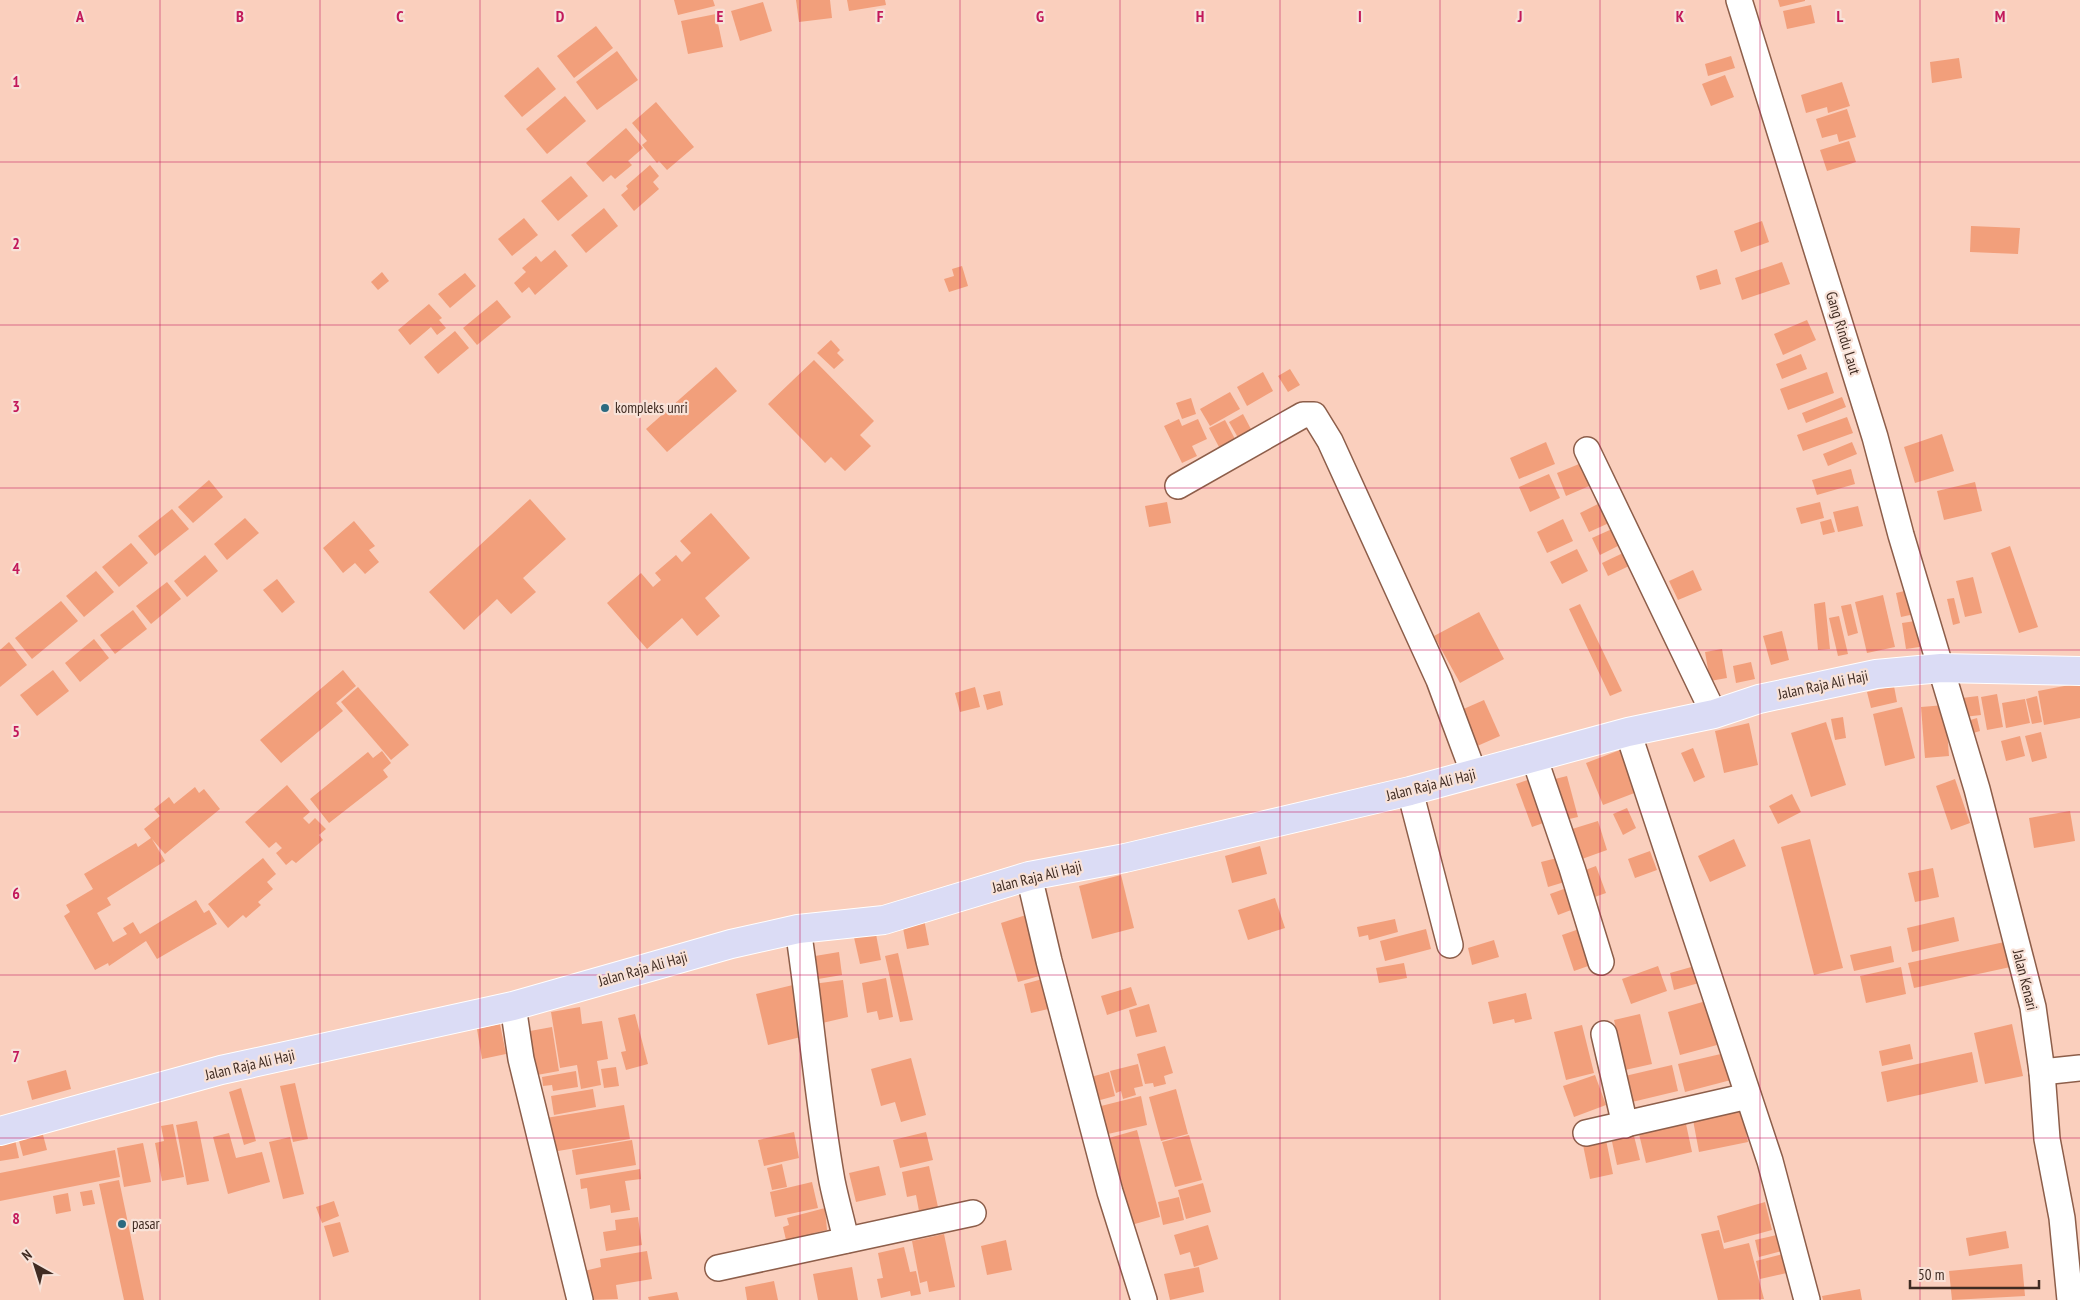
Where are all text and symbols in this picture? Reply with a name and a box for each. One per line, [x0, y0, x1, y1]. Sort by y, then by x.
text: A [75, 6, 85, 26]
text: B [236, 6, 244, 26]
text: C [396, 6, 404, 26]
text: D [556, 6, 565, 26]
text: E [717, 6, 724, 26]
text: F [877, 6, 884, 26]
text: G [1036, 6, 1044, 26]
text: H [1196, 6, 1204, 26]
text: I [1358, 6, 1362, 26]
text: J [1517, 6, 1522, 26]
text: K [1676, 6, 1685, 26]
text: L [1837, 6, 1844, 26]
text: M [1995, 6, 2005, 26]
text: 1 [12, 71, 20, 91]
text: 2 [12, 233, 20, 253]
street label: Gang Rindu Laut [1822, 289, 1865, 377]
text: 3 [12, 396, 20, 416]
place label: kompleks unri [615, 398, 688, 417]
marker: kompleks unri [599, 402, 611, 414]
text: 4 [12, 558, 20, 578]
street label: Jalan Raja Ali Haji [1775, 666, 1870, 704]
text: 5 [12, 721, 20, 741]
street label: Jalan Raja Ali Haji [1383, 764, 1478, 805]
street label: Jalan Raja Ali Haji [989, 856, 1084, 897]
text: 6 [12, 883, 20, 903]
street label: Jalan Raja Ali Haji [595, 947, 690, 991]
street label: Jalan Kenari [2009, 947, 2042, 1012]
street label: Jalan Raja Ali Haji [202, 1045, 297, 1084]
text: 7 [12, 1046, 20, 1066]
text: 8 [12, 1208, 20, 1228]
place label: pasar [132, 1214, 161, 1233]
marker: pasar [116, 1218, 128, 1230]
north arrow [10, 1240, 60, 1290]
text: N [18, 1246, 35, 1264]
scale bar [1910, 1258, 2039, 1290]
text: 50 m [1918, 1265, 1944, 1284]

